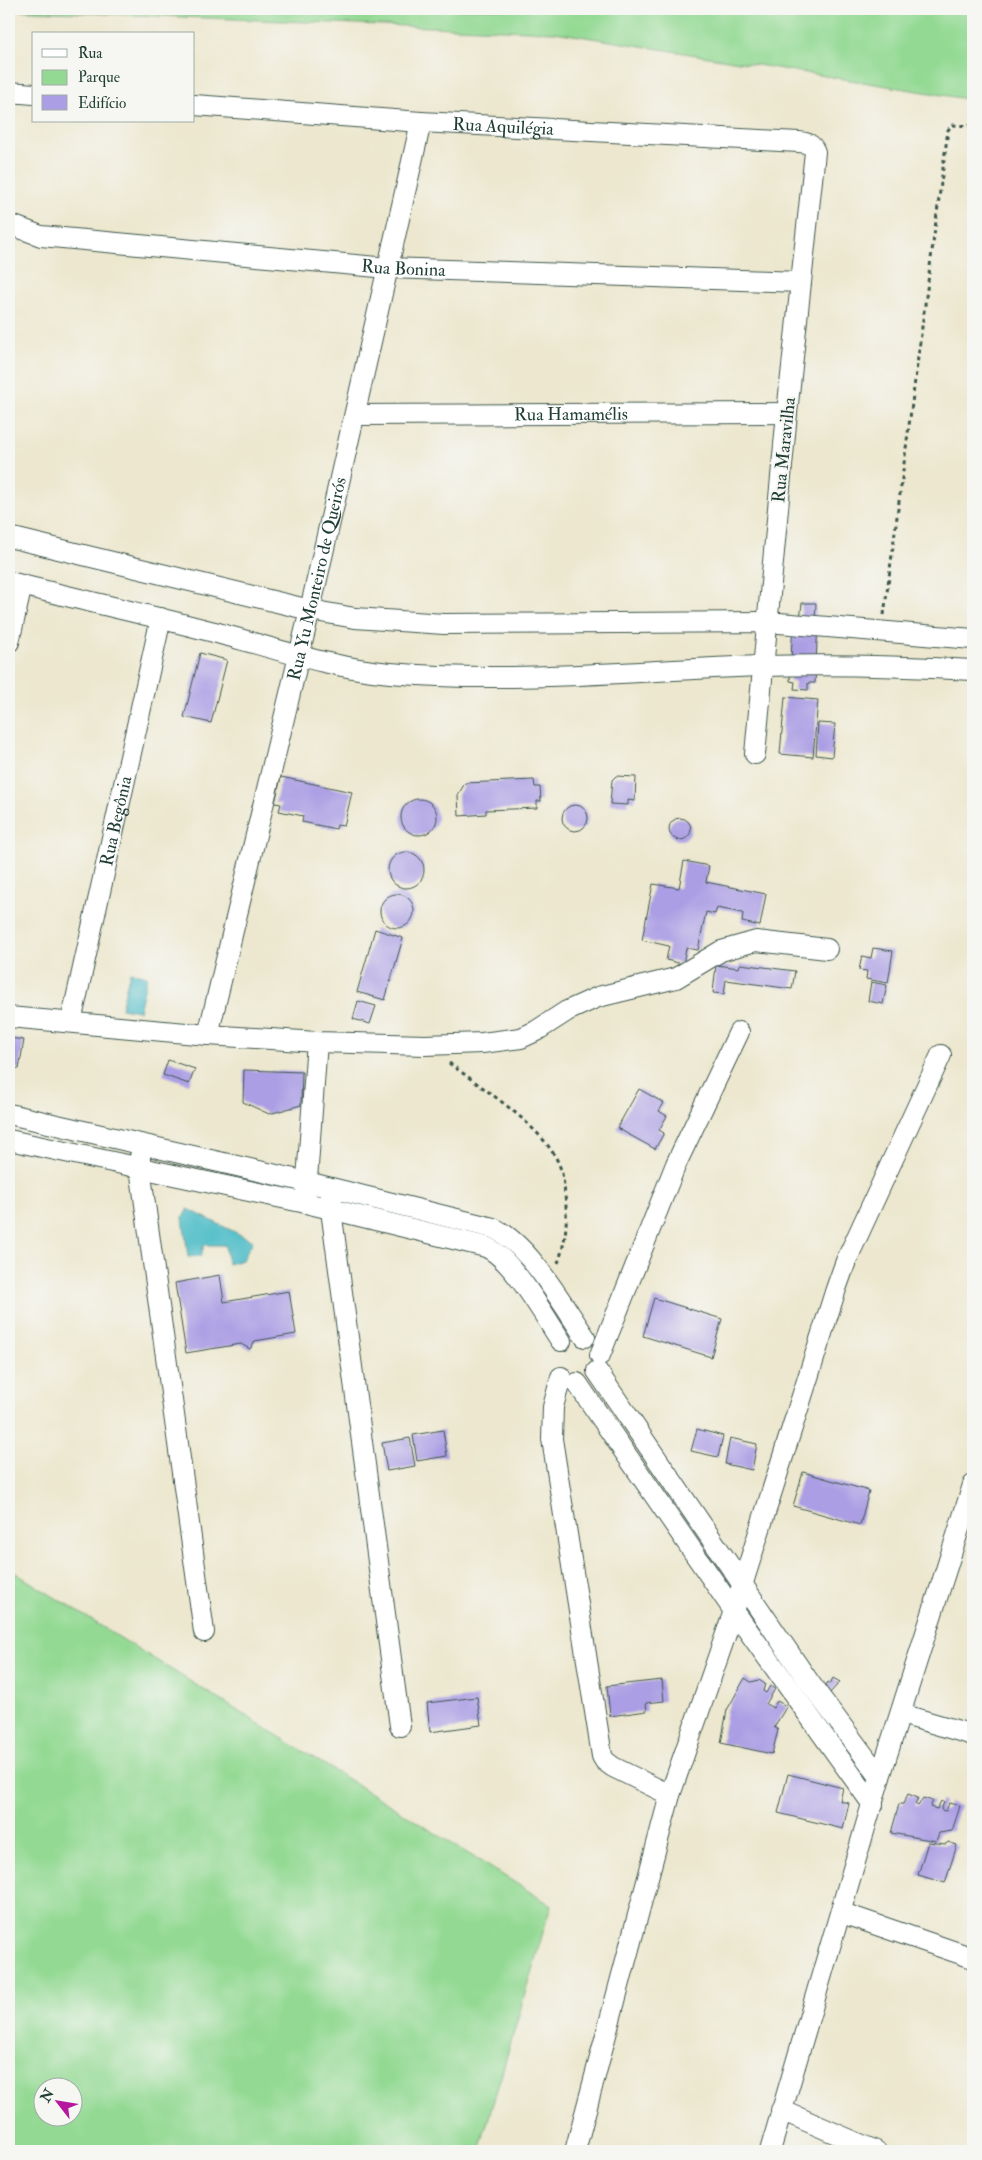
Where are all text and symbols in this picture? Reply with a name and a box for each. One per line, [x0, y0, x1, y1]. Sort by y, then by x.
legend [32, 32, 195, 122]
text: Rua [78, 44, 103, 63]
text: Parque [78, 68, 120, 87]
text: Edifício [78, 94, 126, 113]
street label: Rua Aquilégia [452, 112, 555, 141]
street label: Rua Bonina [360, 254, 447, 281]
street label: Rua Maravilha [767, 396, 801, 504]
street label: Rua Hamamélis [514, 402, 628, 426]
street label: Rua Yu Monteiro de Queirós [282, 475, 351, 683]
street label: Rua Begônia [95, 773, 137, 868]
north arrow [32, 2078, 82, 2128]
text: N [36, 2085, 58, 2106]

